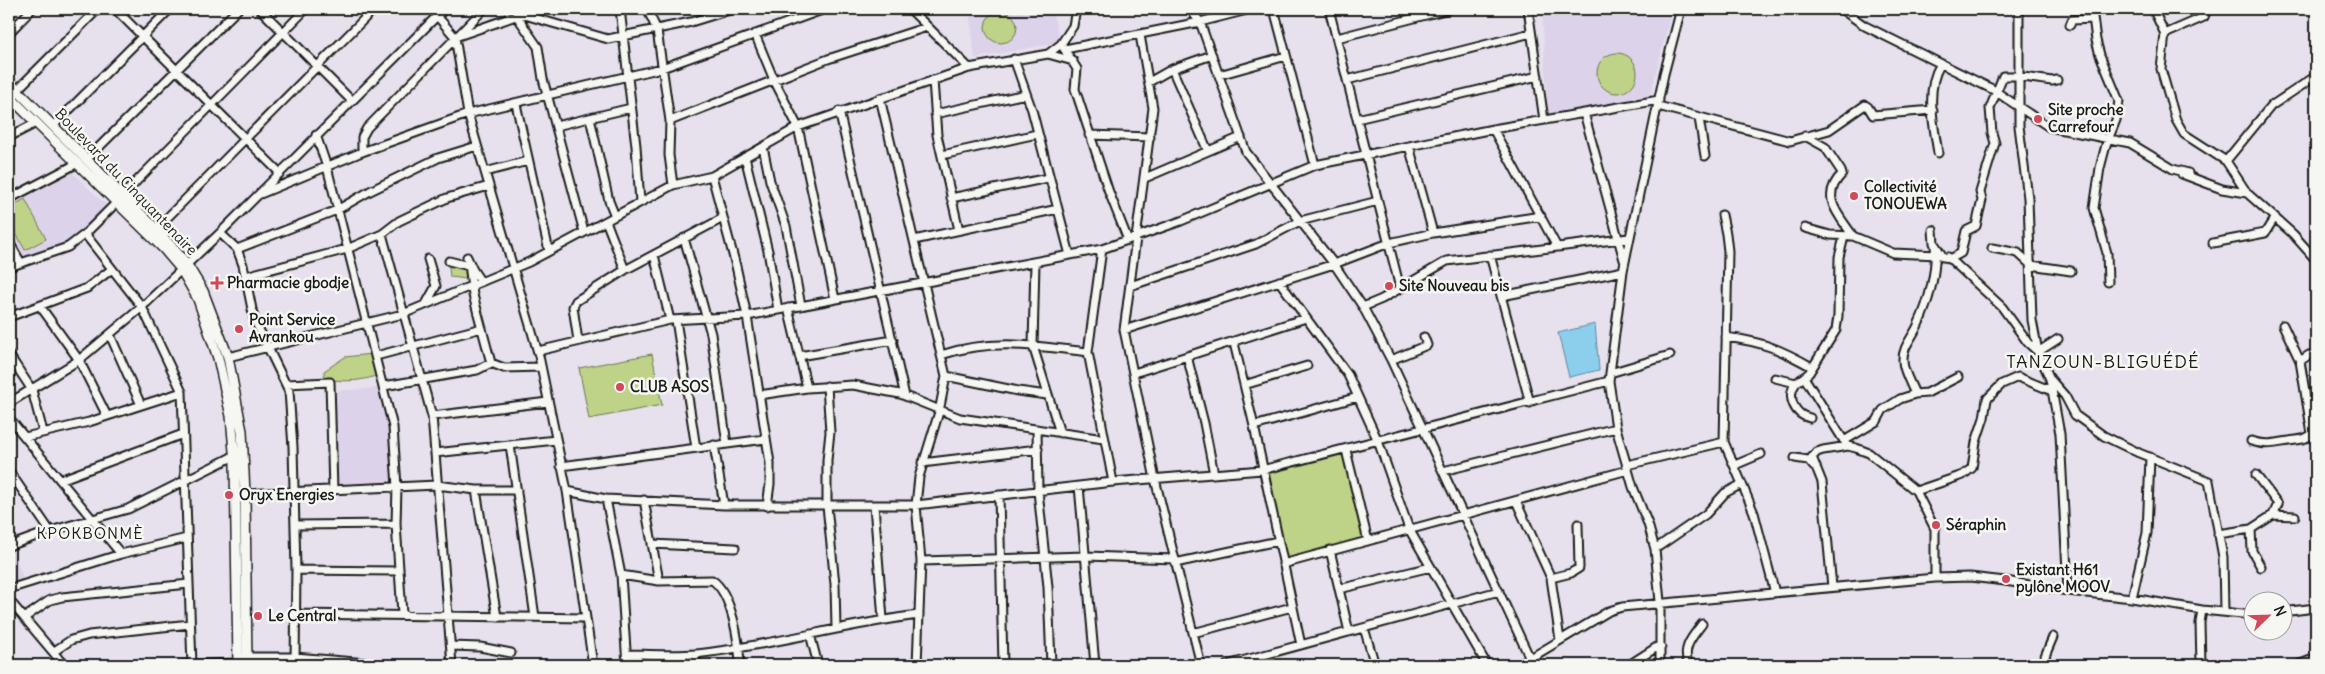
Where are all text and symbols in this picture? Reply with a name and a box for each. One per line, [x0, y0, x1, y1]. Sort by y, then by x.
place label: Site proche Carrefour [2048, 100, 2124, 136]
street label: Boulevard du Cinquantenaire [51, 104, 202, 259]
marker: Site proche Carrefour [2032, 113, 2044, 125]
place label: Collectivité TONOUEWA [1864, 177, 1947, 213]
marker: Collectivité TONOUEWA [1848, 190, 1860, 202]
place label: Pharmacie gbodje [227, 273, 349, 293]
place label: Site Nouveau bis [1399, 276, 1509, 295]
marker: Pharmacie gbodje [211, 277, 223, 289]
marker: Site Nouveau bis [1383, 280, 1395, 292]
place label: Point Service Avrankou [249, 310, 335, 346]
marker: Point Service Avrankou [233, 323, 245, 335]
district label: TANZOUN-BLIGUÉDÉ [2006, 350, 2200, 373]
place label: CLUB ASOS [630, 377, 709, 396]
marker: CLUB ASOS [614, 381, 626, 393]
place label: Oryx Energies [239, 485, 334, 505]
marker: Oryx Energies [223, 489, 235, 501]
place label: Séraphin [1946, 515, 2007, 535]
marker: Séraphin [1930, 519, 1942, 531]
district label: KPOKBONMÈ [36, 523, 144, 543]
place label: Existant H61 pylône MOOV [2016, 560, 2111, 597]
marker: Existant H61 pylône MOOV [2000, 573, 2012, 585]
north arrow [2242, 592, 2292, 642]
text: N [2270, 603, 2290, 619]
place label: Le Central [268, 606, 336, 625]
marker: Le Central [252, 610, 264, 622]

